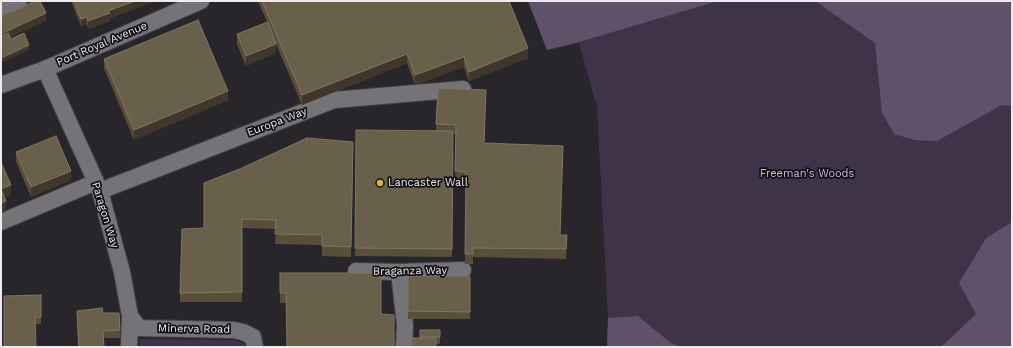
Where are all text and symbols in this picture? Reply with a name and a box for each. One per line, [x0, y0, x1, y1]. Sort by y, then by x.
street label: Port Royal Avenue [55, 19, 149, 69]
street label: Europa Way [245, 105, 309, 139]
park label: Freeman's Woods [760, 167, 854, 181]
place label: Lancaster Wall [388, 176, 468, 190]
marker: Lancaster Wall [375, 178, 385, 188]
street label: Paragon Way [89, 180, 121, 250]
street label: Braganza Way [373, 264, 447, 278]
street label: Minerva Road [158, 322, 230, 336]

